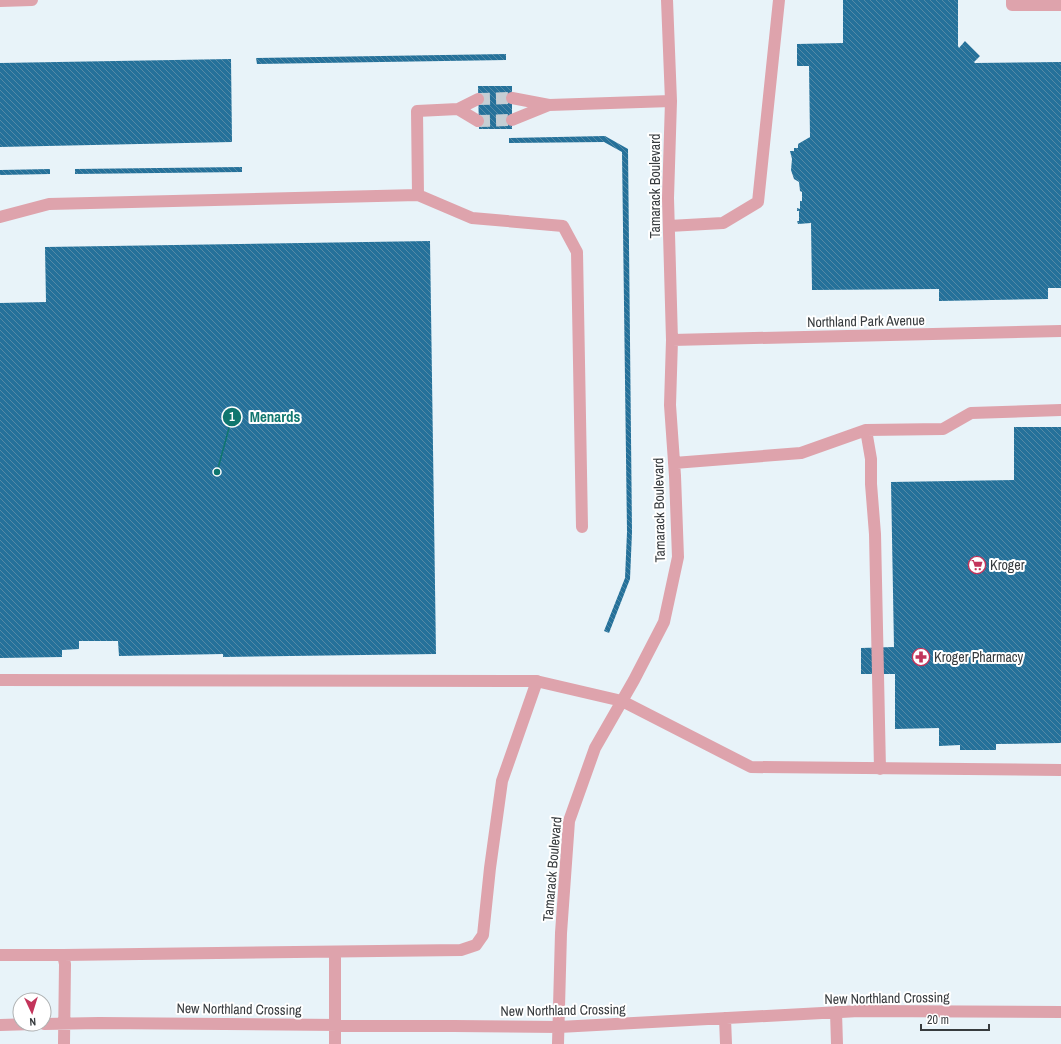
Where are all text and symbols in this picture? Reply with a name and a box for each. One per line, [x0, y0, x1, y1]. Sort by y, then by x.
street label: Tamarack Boulevard [646, 134, 664, 238]
street label: Northland Park Avenue [807, 311, 925, 331]
callout: Menards [222, 403, 308, 430]
text: Menards [250, 406, 300, 427]
text: 1 [229, 409, 235, 425]
street label: Tamarack Boulevard [649, 457, 669, 563]
supermarket icon: Kroger [967, 555, 987, 575]
place label: Kroger [990, 556, 1025, 574]
pharmacy icon: Kroger Pharmacy [911, 647, 931, 667]
place label: Kroger Pharmacy [934, 648, 1024, 666]
street label: Tamarack Boulevard [538, 816, 566, 922]
street label: New Northland Crossing [824, 988, 950, 1008]
north arrow [12, 992, 52, 1032]
street label: New Northland Crossing [176, 999, 302, 1019]
street label: New Northland Crossing [500, 1000, 626, 1020]
scale bar [921, 1006, 989, 1032]
text: 20 m [927, 1012, 949, 1028]
text: N [29, 1015, 36, 1029]

